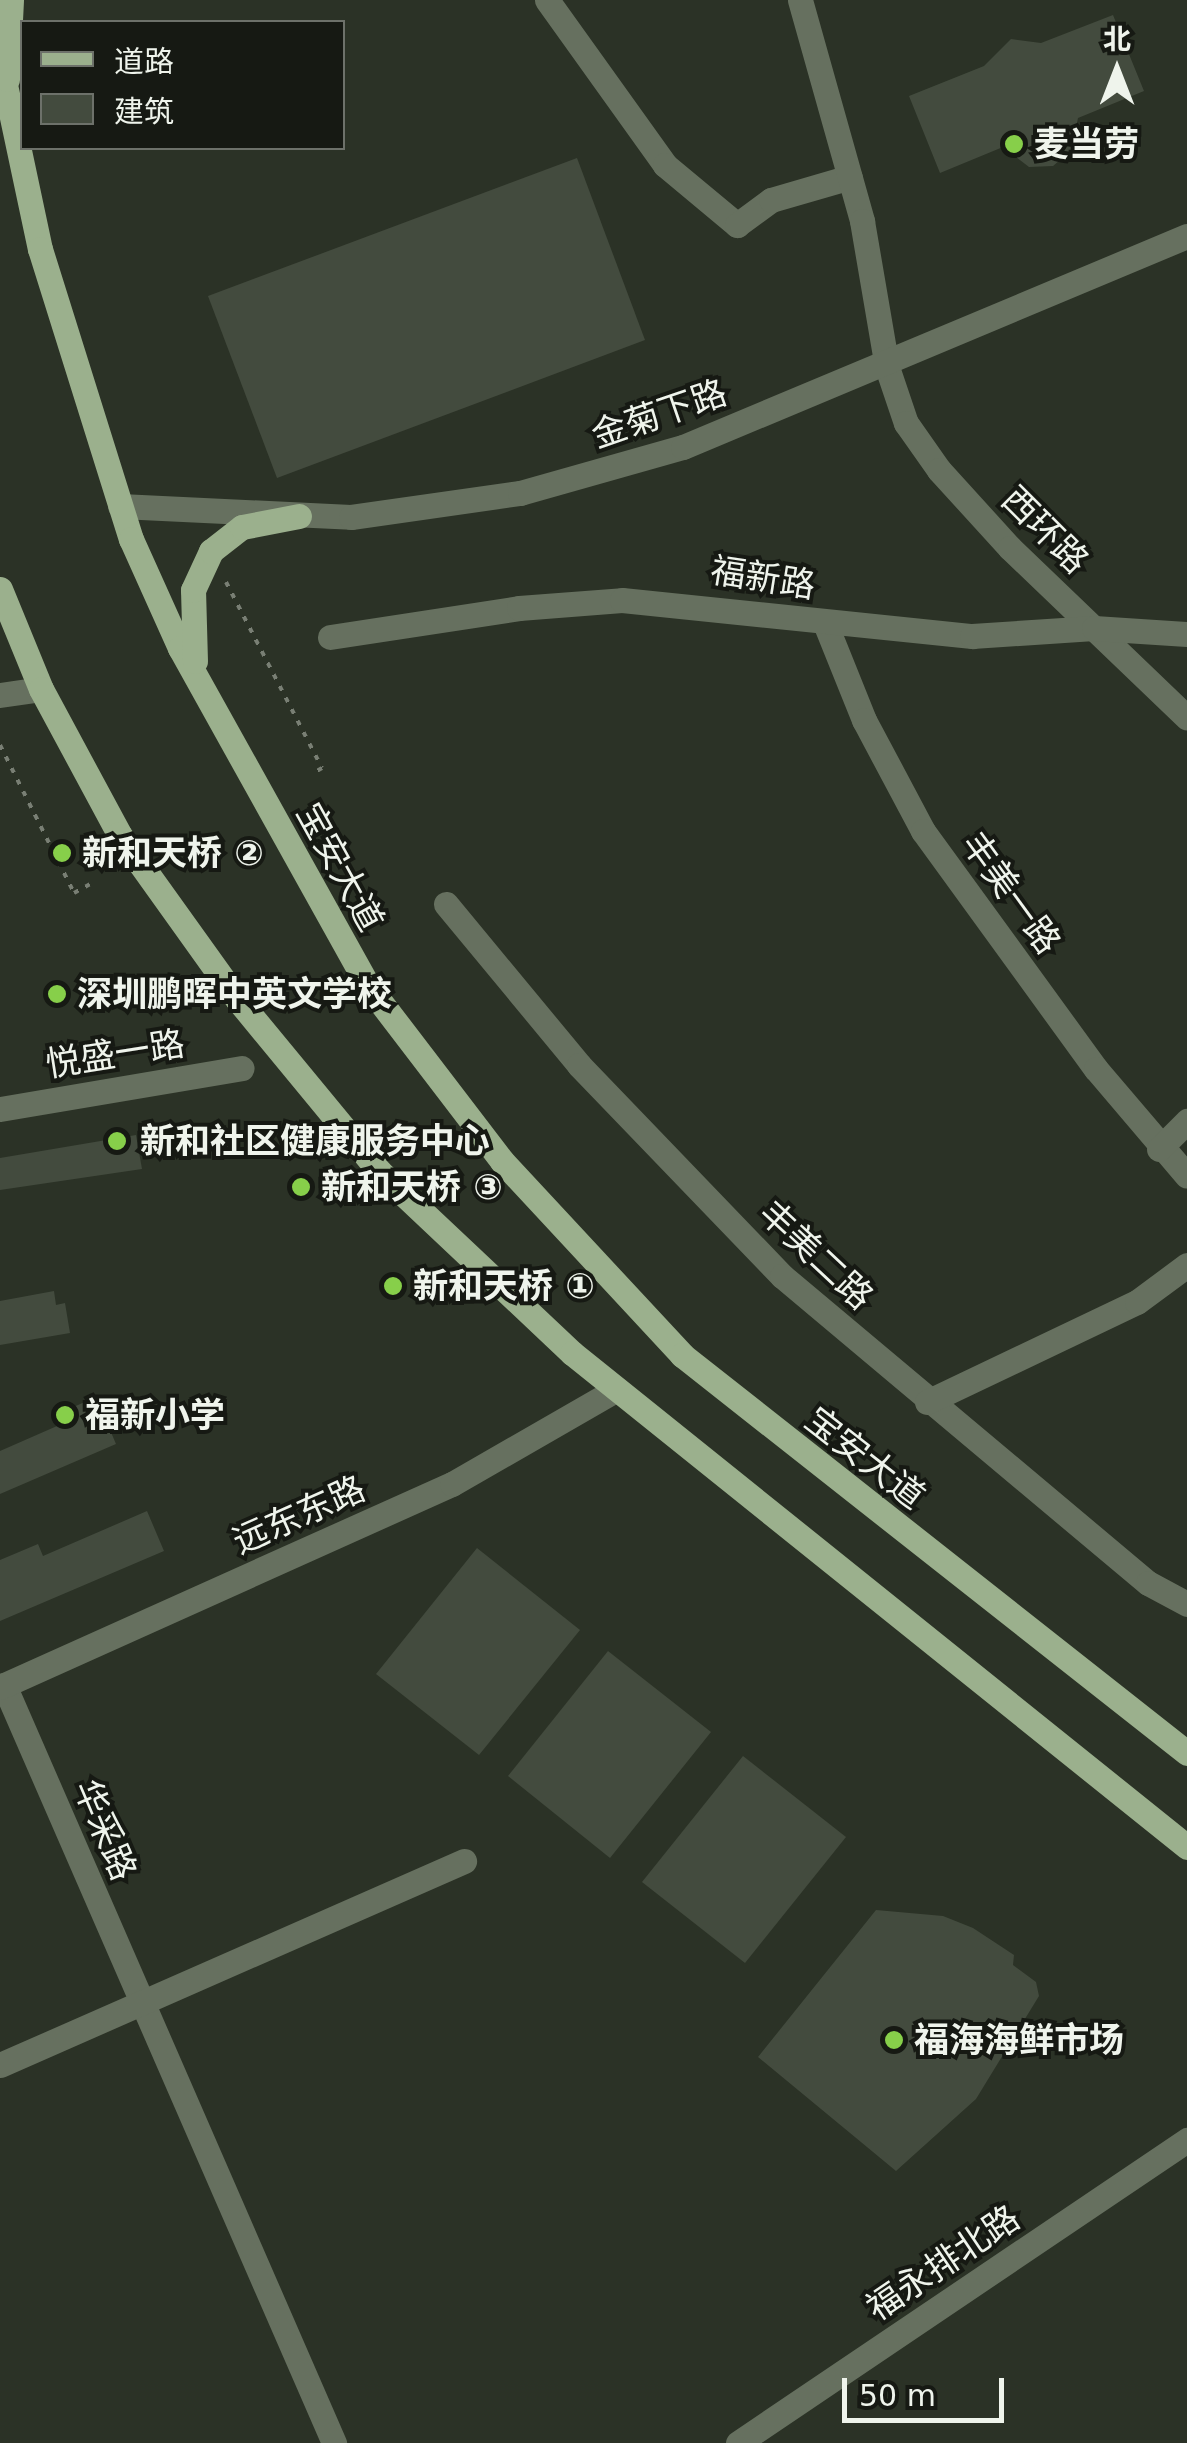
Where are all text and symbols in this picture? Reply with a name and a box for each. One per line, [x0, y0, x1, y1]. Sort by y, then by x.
legend [20, 20, 345, 150]
north arrow [1067, 20, 1167, 120]
text: 北 [1103, 23, 1131, 56]
text: 道路 [114, 44, 174, 79]
text: 建筑 [114, 94, 174, 129]
place label: 麦当劳 [1034, 123, 1139, 165]
marker: 麦当劳 [1003, 133, 1025, 155]
street label: 金菊下路 [586, 371, 732, 457]
street label: 西环路 [993, 478, 1097, 582]
street label: 福新路 [708, 549, 818, 607]
street label: 宝安大道 [288, 796, 392, 938]
street label: 丰美一路 [953, 824, 1069, 962]
place label: 新和天桥 ② [82, 832, 264, 874]
marker: 新和天桥 ② [51, 842, 73, 864]
place label: 深圳鹏晖中英文学校 [77, 973, 392, 1015]
marker: 深圳鹏晖中英文学校 [46, 983, 68, 1005]
street label: 悦盛一路 [43, 1022, 187, 1086]
place label: 新和社区健康服务中心 [140, 1120, 490, 1162]
marker: 新和社区健康服务中心 [104, 1128, 130, 1154]
place label: 新和天桥 ③ [321, 1166, 503, 1208]
marker: 新和天桥 ③ [290, 1176, 312, 1198]
street label: 丰美二路 [750, 1192, 882, 1318]
place label: 新和天桥 ① [413, 1265, 595, 1307]
marker: 新和天桥 ① [382, 1275, 404, 1297]
place label: 福新小学 [85, 1394, 225, 1436]
street label: 宝安大道 [797, 1398, 933, 1518]
marker: 福新小学 [54, 1404, 76, 1426]
street label: 远东东路 [227, 1467, 371, 1563]
street label: 华采路 [65, 1773, 145, 1887]
place label: 福海海鲜市场 [914, 2019, 1124, 2061]
marker: 福海海鲜市场 [883, 2029, 905, 2051]
street label: 福永排北路 [859, 2197, 1027, 2329]
scale bar [847, 2358, 1010, 2420]
text: 50 m [859, 2378, 936, 2413]

